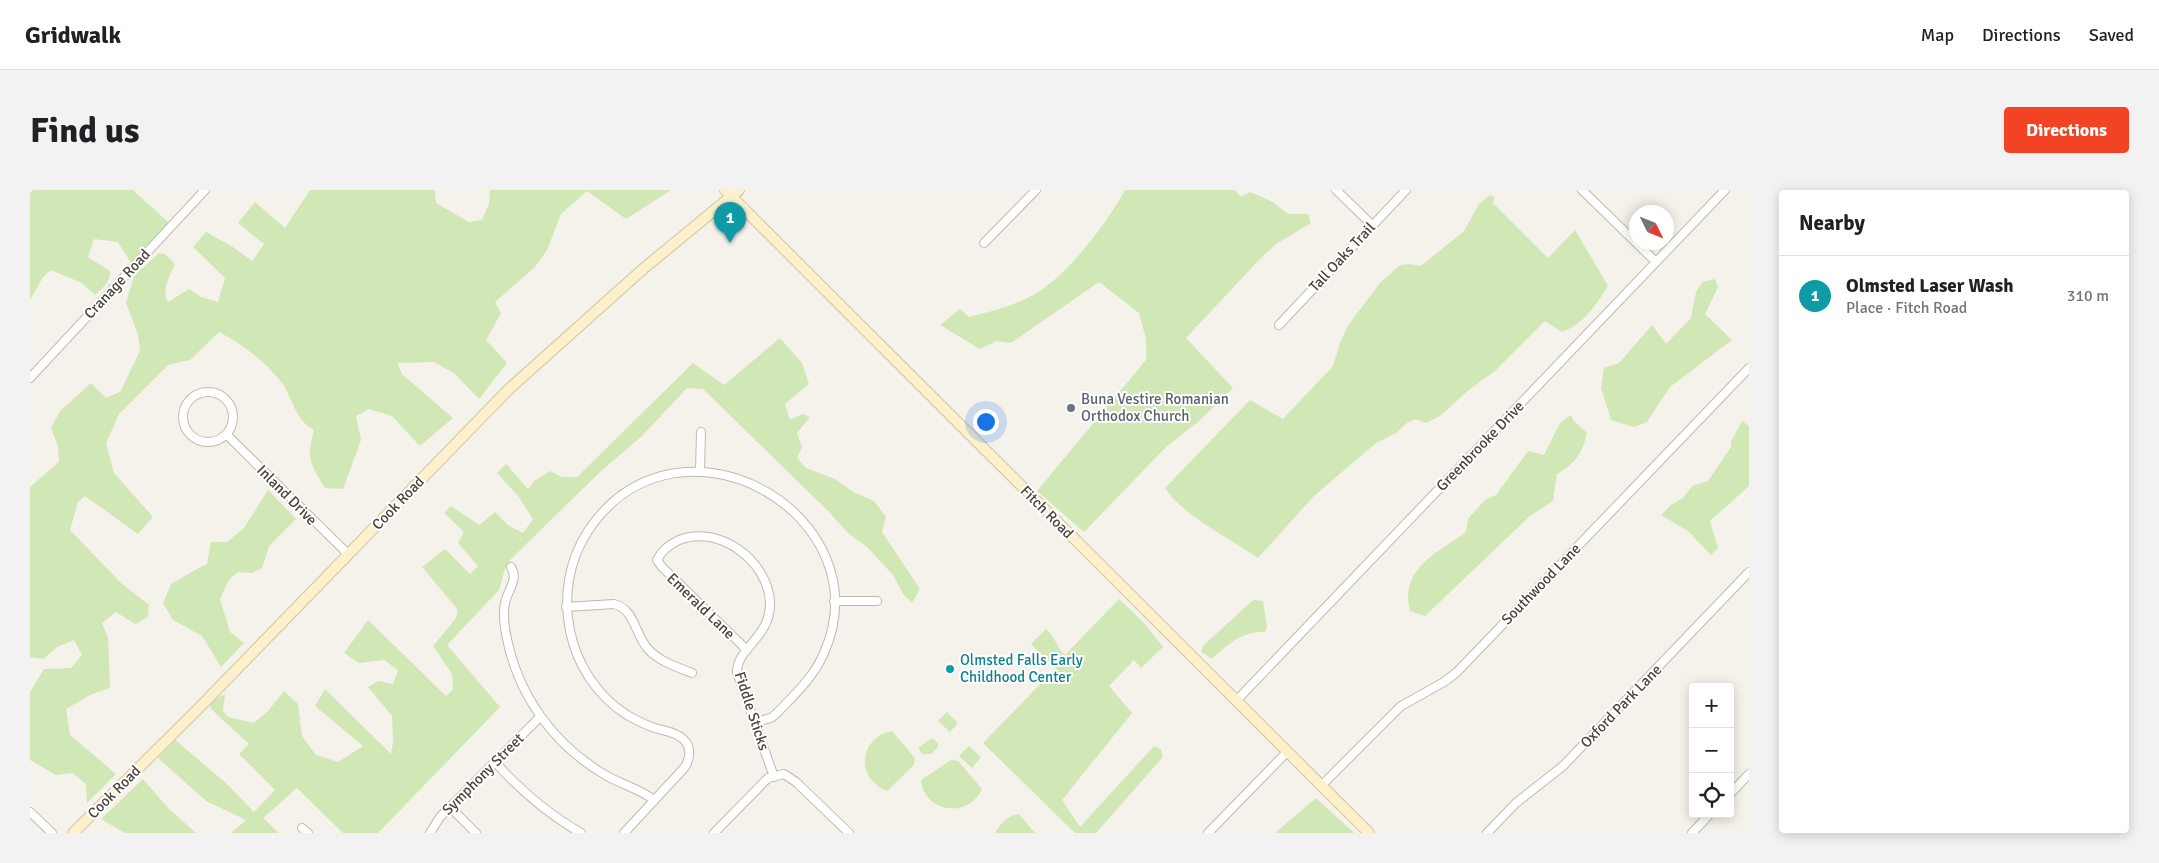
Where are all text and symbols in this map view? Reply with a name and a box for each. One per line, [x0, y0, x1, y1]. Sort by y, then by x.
text: Gridwalk [25, 20, 121, 50]
text: Map [1921, 24, 1954, 46]
text: Directions [1982, 24, 2061, 46]
text: Saved [2089, 24, 2134, 46]
button: Directions [2004, 107, 2129, 153]
text: Find us [30, 109, 140, 152]
pin: 1 [714, 202, 746, 243]
north arrow [1629, 205, 1674, 250]
text: Nearby [1799, 210, 1865, 236]
street label: Tall Oaks Trail [1305, 218, 1379, 296]
street label: Cranage Road [80, 245, 154, 323]
text: Olmsted Laser Wash [1846, 274, 2014, 298]
text: 1 [1811, 286, 1819, 306]
text: 310 m [2067, 286, 2109, 306]
text: Place · Fitch Road [1846, 298, 1967, 318]
place label: Buna Vestire Romanian Orthodox Church [1081, 390, 1229, 425]
street label: Greenbrooke Drive [1432, 397, 1528, 495]
marker: Buna Vestire Romanian Orthodox Church [1065, 402, 1077, 414]
your location [973, 409, 999, 435]
street label: Inland Drive [253, 461, 321, 529]
street label: Cook Road [368, 472, 428, 534]
street label: Fitch Road [1017, 482, 1077, 542]
street label: Southwood Lane [1498, 540, 1584, 628]
street label: Emerald Lane [663, 569, 739, 643]
place label: Olmsted Falls Early Childhood Center [960, 651, 1083, 686]
street label: Oxford Park Lane [1577, 660, 1665, 752]
marker: Olmsted Falls Early Childhood Center [944, 663, 956, 675]
street label: Fiddle Sticks [731, 669, 773, 753]
map controls [1689, 683, 1734, 818]
button: + [1689, 683, 1734, 728]
button: − [1689, 728, 1734, 773]
street label: Symphony Street [438, 729, 528, 819]
street label: Cook Road [84, 762, 144, 822]
button: locate [1689, 773, 1734, 818]

